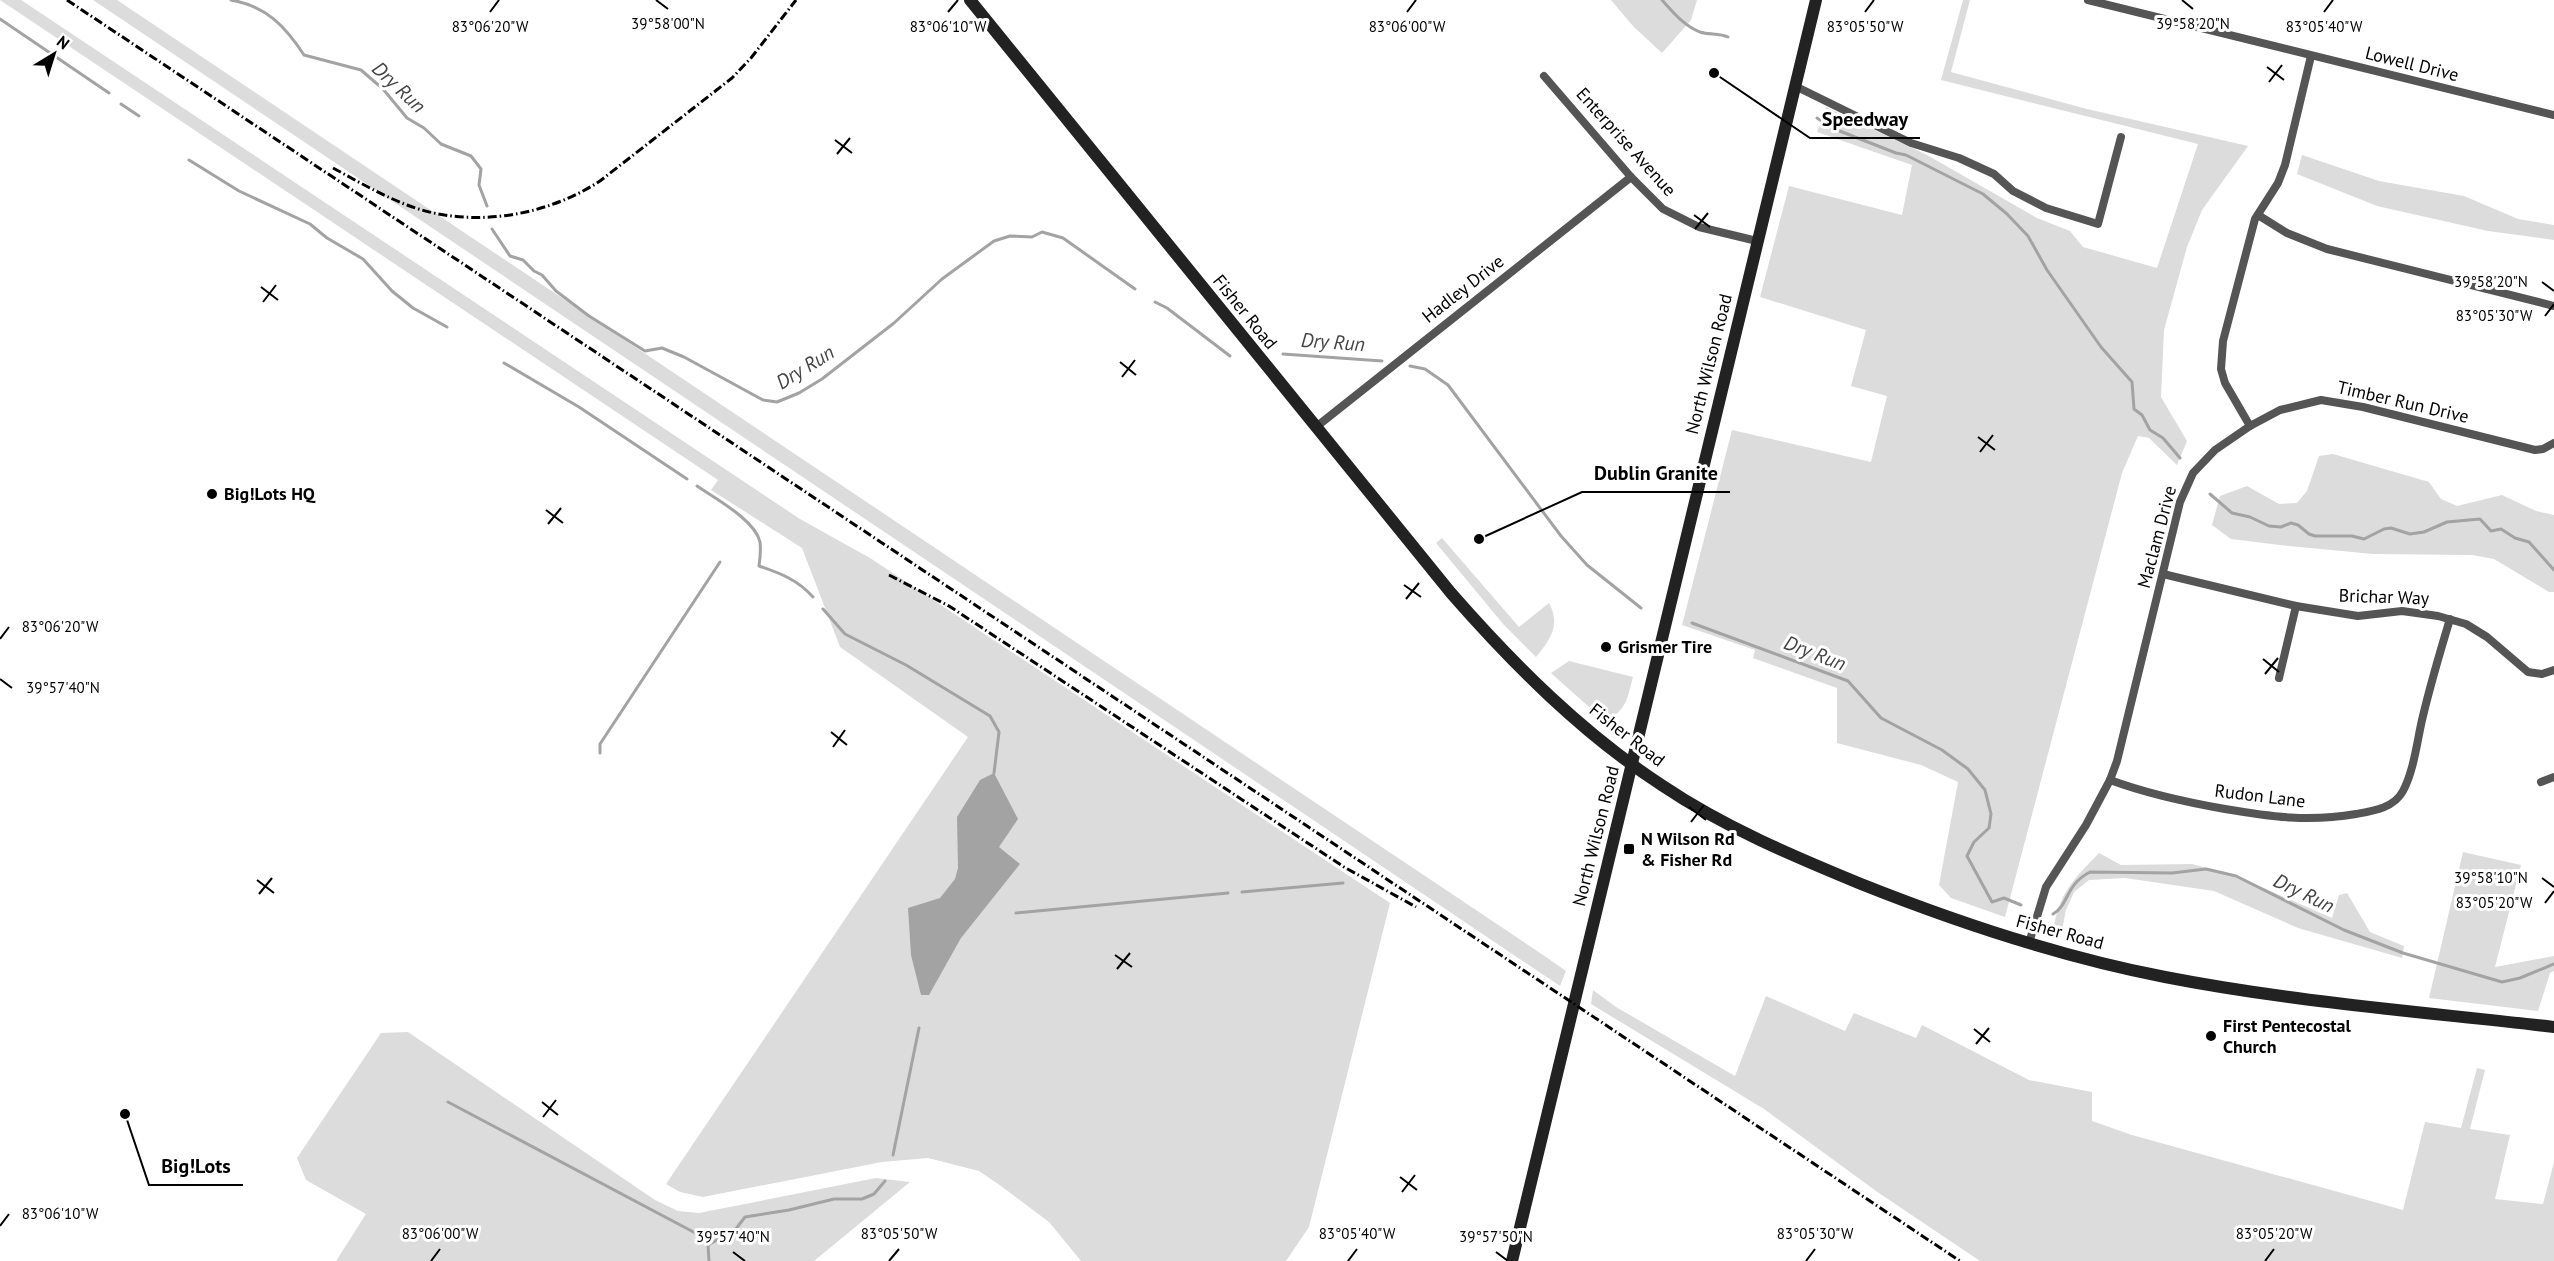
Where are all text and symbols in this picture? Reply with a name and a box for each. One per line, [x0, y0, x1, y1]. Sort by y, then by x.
text: 39°58'00"N [631, 14, 705, 33]
text: 39°58'20"N [2156, 14, 2230, 33]
text: 83°06'20"W [452, 17, 529, 36]
text: 83°06'10"W [910, 17, 987, 36]
text: 83°06'00"W [1369, 17, 1446, 36]
text: 83°05'50"W [1827, 17, 1904, 36]
text: 83°05'40"W [2286, 17, 2363, 36]
north arrow [24, 24, 84, 84]
text: N [53, 31, 74, 53]
street label: Lowell Drive [2363, 41, 2461, 86]
water label: Dry Run [367, 56, 431, 118]
street label: Enterprise Avenue [1571, 83, 1681, 201]
callout: Speedway [1810, 100, 1920, 138]
text: Speedway [1822, 106, 1909, 132]
street label: Hadley Drive [1417, 249, 1508, 328]
street label: Fisher Road [1208, 270, 1283, 354]
text: 39°58'20"N [2454, 272, 2528, 291]
street label: North Wilson Road [1680, 291, 1737, 436]
text: 83°05'30"W [2456, 306, 2533, 325]
water label: Dry Run [1300, 327, 1366, 357]
water label: Dry Run [771, 339, 839, 395]
street label: Timber Run Drive [2335, 375, 2471, 428]
callout: Dublin Granite [1582, 454, 1730, 492]
text: Dublin Granite [1594, 460, 1718, 486]
place label: Big!Lots HQ [224, 482, 316, 505]
street label: Maclam Drive [2132, 483, 2181, 591]
marker: Big!Lots HQ [205, 487, 219, 501]
street label: Brichar Way [2338, 583, 2430, 610]
text: 83°06'20"W [22, 617, 99, 636]
water label: Dry Run [1780, 629, 1850, 677]
place label: Grismer Tire [1618, 635, 1712, 658]
marker: Grismer Tire [1599, 640, 1613, 654]
text: 39°57'40"N [26, 678, 100, 697]
street label: Fisher Road [1585, 698, 1670, 771]
street label: North Wilson Road [1567, 763, 1624, 908]
street label: Rudon Lane [2213, 779, 2307, 812]
place label: N Wilson Rd & Fisher Rd [1641, 827, 1735, 871]
marker: N Wilson Rd & Fisher Rd [1622, 842, 1636, 856]
water label: Dry Run [2269, 867, 2339, 919]
text: 39°58'10"N [2454, 868, 2528, 887]
text: 83°05'20"W [2456, 893, 2533, 912]
street label: Fisher Road [2014, 909, 2106, 954]
place label: First Pentecostal Church [2223, 1014, 2352, 1058]
marker: First Pentecostal Church [2204, 1029, 2218, 1043]
callout: Big!Lots [149, 1147, 243, 1185]
text: Big!Lots [161, 1153, 231, 1179]
text: 83°06'10"W [22, 1204, 99, 1223]
text: 83°06'00"W [402, 1224, 479, 1243]
text: 83°05'50"W [861, 1224, 938, 1243]
text: 83°05'40"W [1319, 1224, 1396, 1243]
text: 83°05'30"W [1777, 1224, 1854, 1243]
text: 83°05'20"W [2236, 1224, 2313, 1243]
text: 39°57'40"N [696, 1227, 770, 1246]
text: 39°57'50"N [1459, 1227, 1533, 1246]

